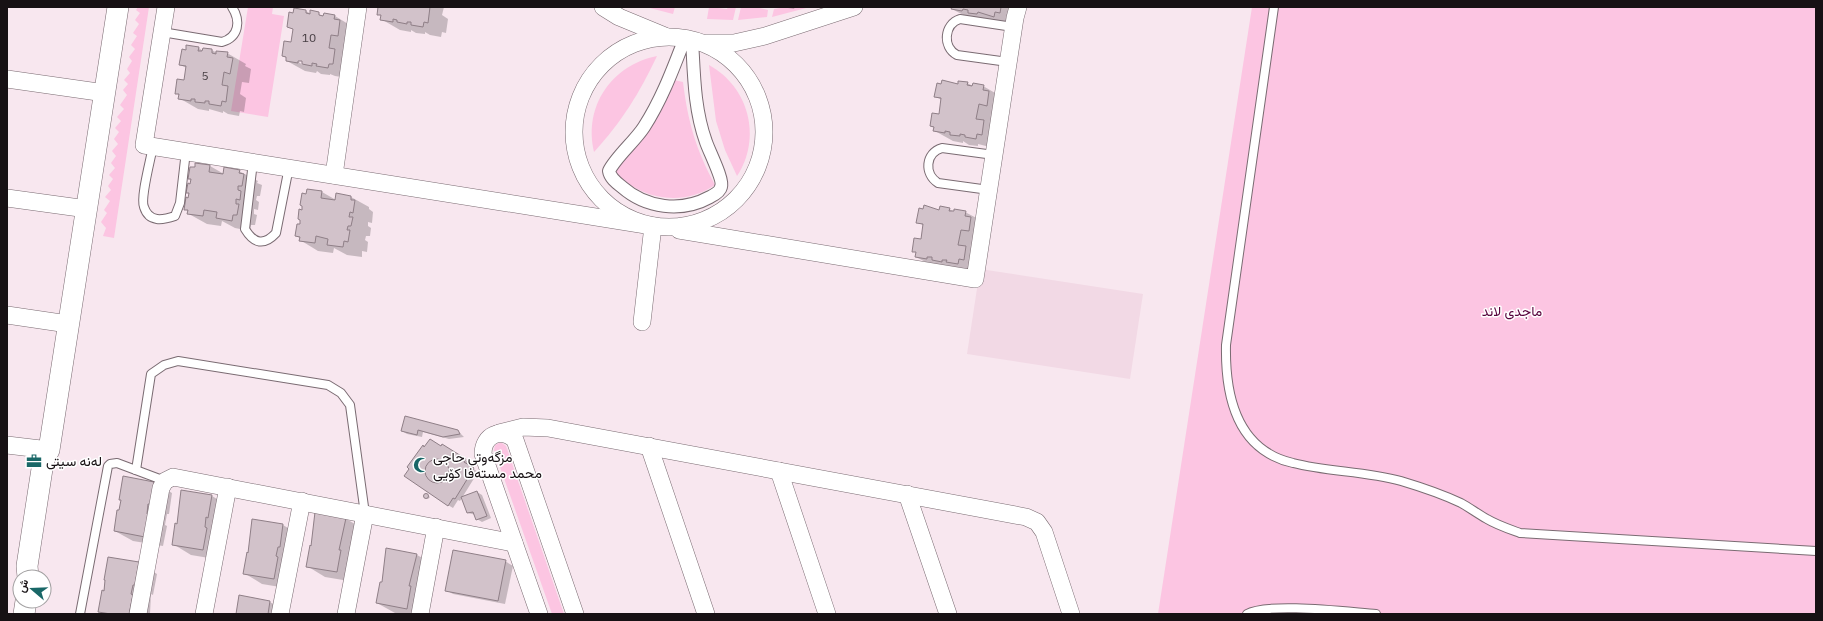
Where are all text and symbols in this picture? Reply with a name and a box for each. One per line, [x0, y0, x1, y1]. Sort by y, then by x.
house number: 10 [302, 30, 316, 45]
house number: 5 [201, 68, 209, 83]
park label: ماجدی لاند [1482, 302, 1542, 320]
place label: مزگەوتی حاجی محمد مستەفا کۆیی [433, 448, 542, 482]
office icon: لەنە سیتی [25, 452, 43, 470]
place label: لەنە سیتی [46, 452, 102, 470]
mosque icon: مزگەوتی حاجی محمد مستەفا کۆیی [412, 456, 430, 474]
north arrow [12, 569, 52, 609]
text: ش [14, 577, 31, 594]

